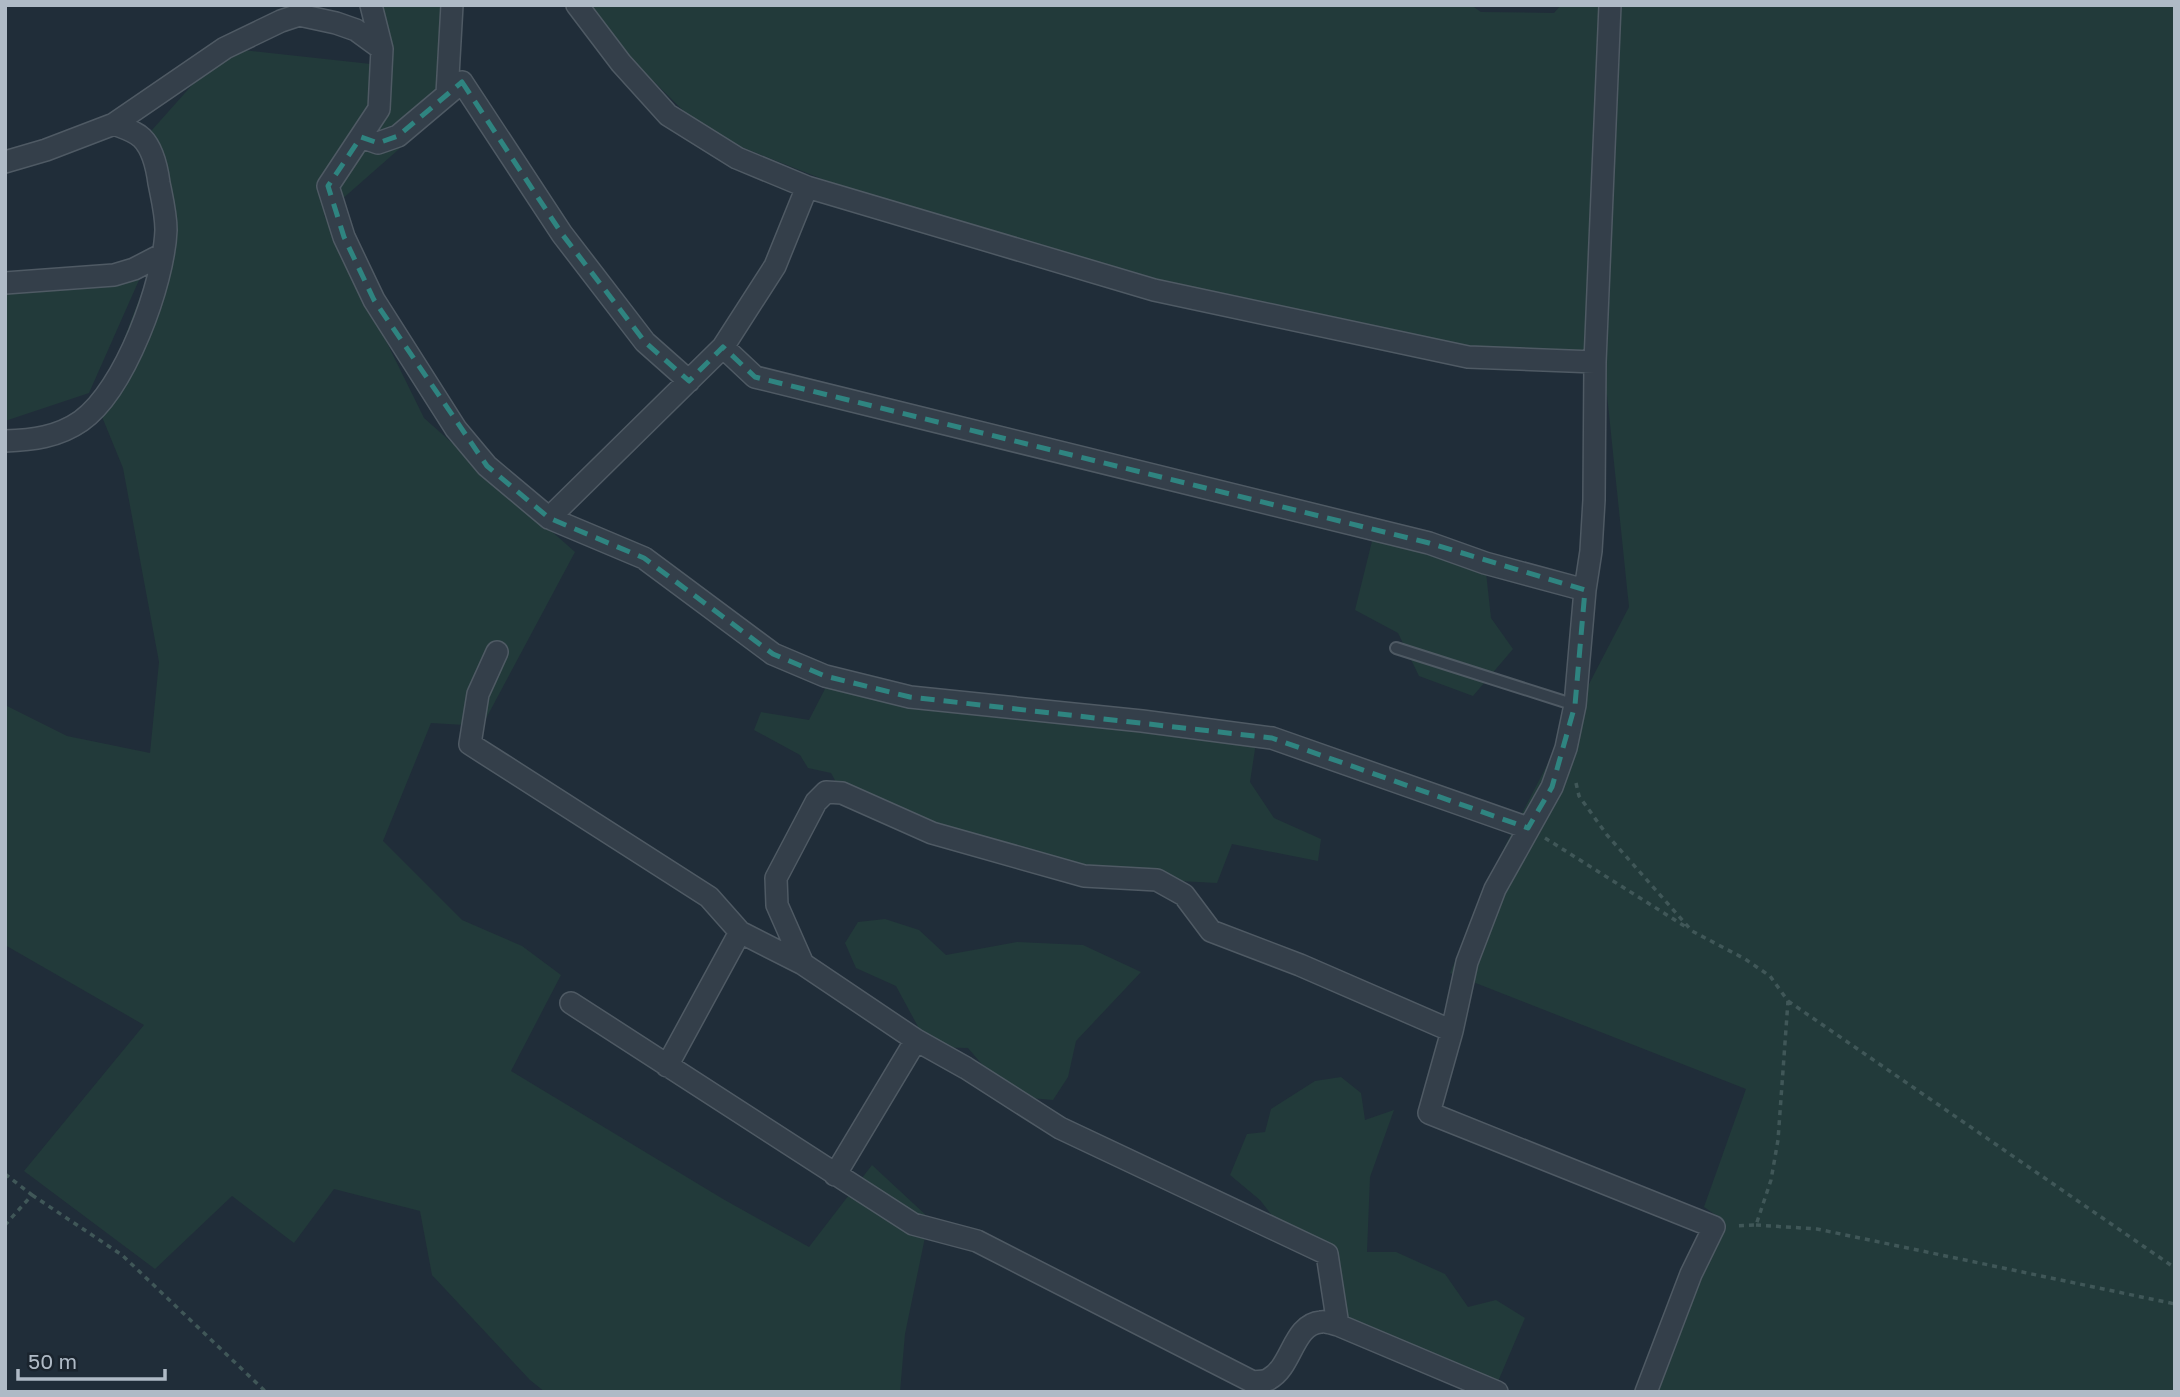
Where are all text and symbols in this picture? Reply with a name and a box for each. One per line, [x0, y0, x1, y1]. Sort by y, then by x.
scale bar [18, 1338, 164, 1382]
text: 50 m [28, 1348, 77, 1374]

